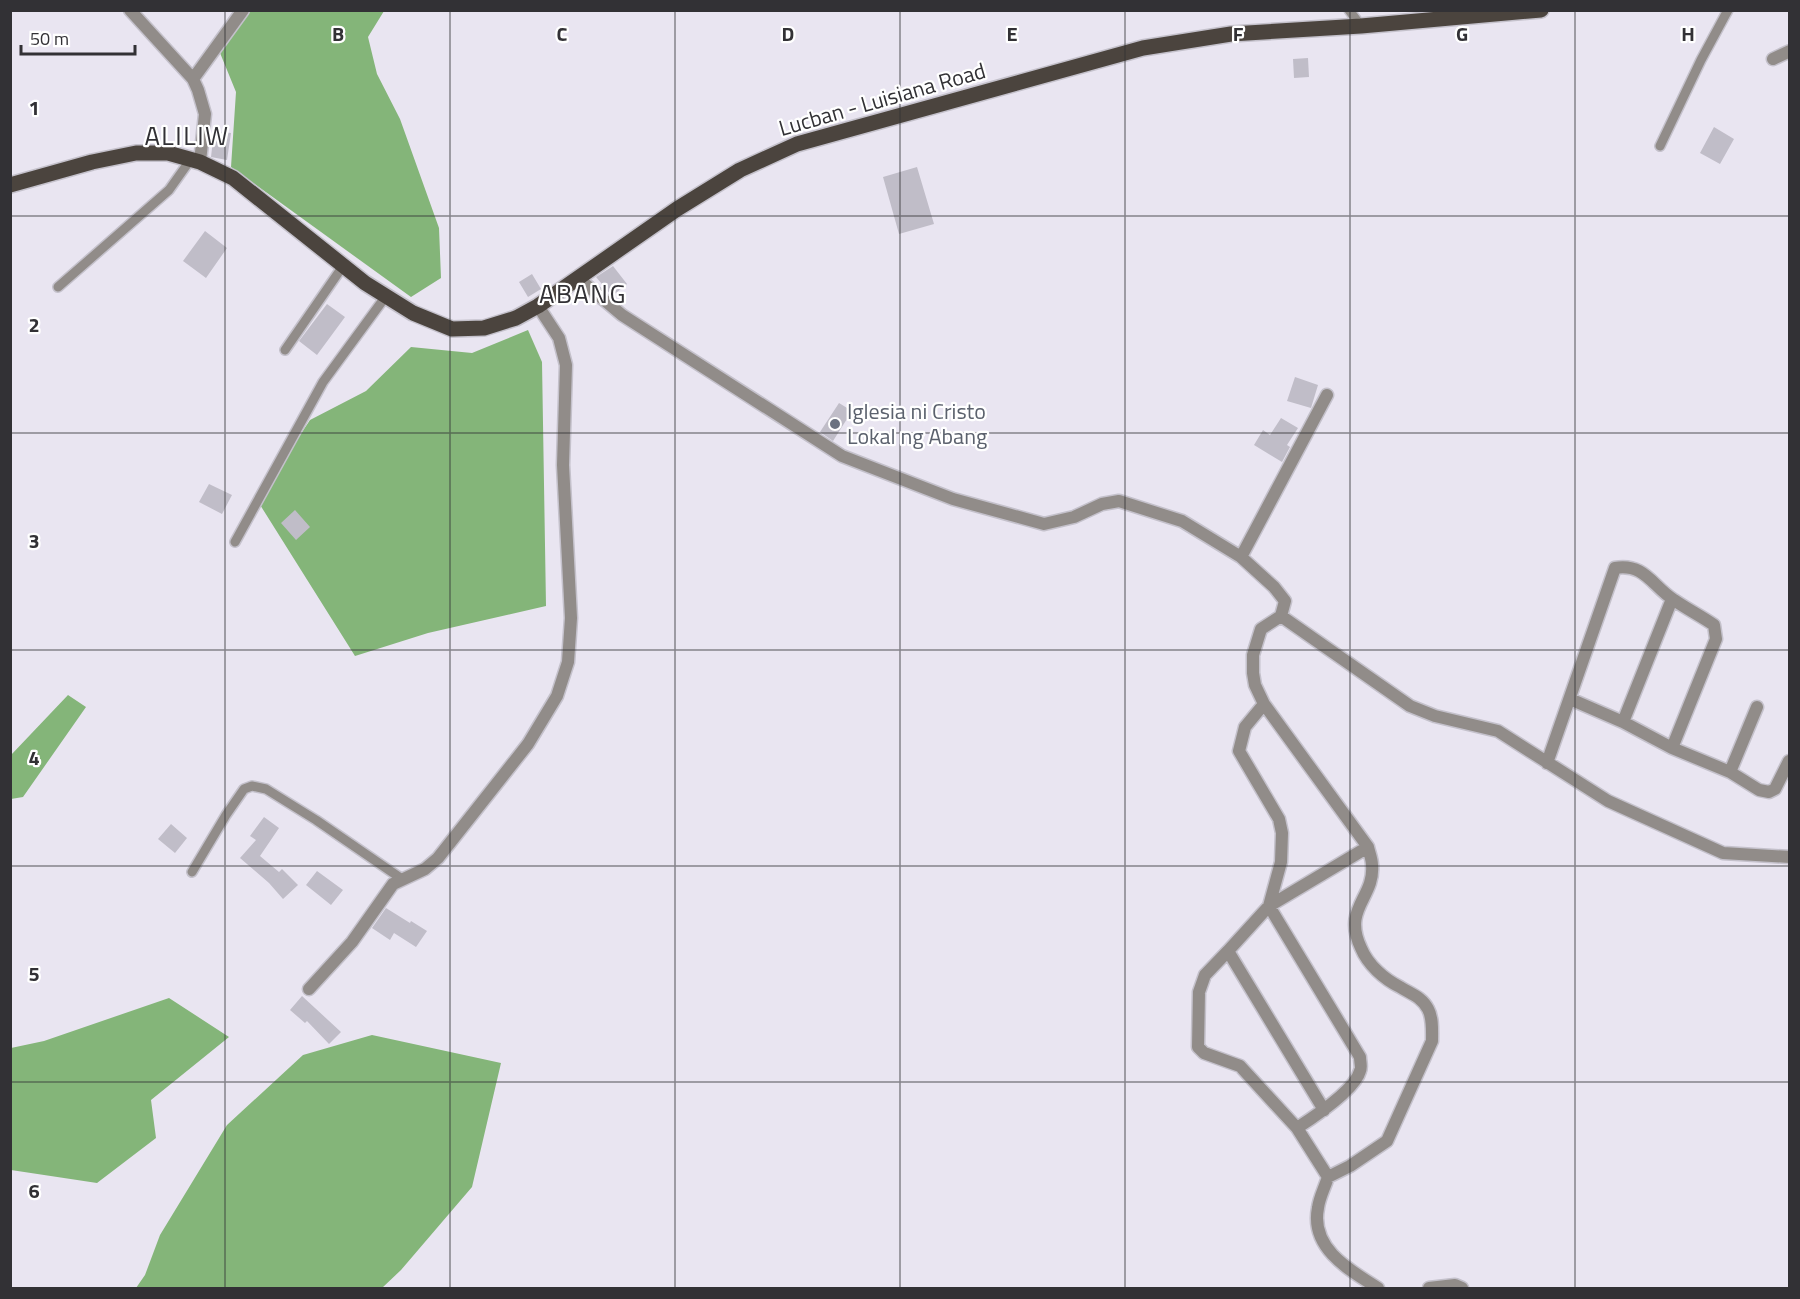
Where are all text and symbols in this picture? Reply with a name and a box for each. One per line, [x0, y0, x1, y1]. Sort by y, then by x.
scale bar [21, 18, 135, 56]
text: B [332, 18, 344, 49]
text: C [557, 18, 568, 49]
text: D [782, 18, 794, 49]
text: E [1006, 18, 1018, 49]
text: F [1233, 18, 1244, 49]
text: G [1456, 18, 1468, 49]
text: H [1681, 18, 1695, 49]
text: 50 m [30, 25, 69, 52]
street label: Lucban - Luisiana Road [775, 53, 989, 145]
text: 1 [28, 92, 40, 123]
district label: ALILIW [144, 116, 230, 155]
district label: ABANG [539, 274, 627, 313]
text: 2 [28, 309, 40, 340]
place label: Iglesia ni Cristo Lokal ng Abang [847, 394, 987, 453]
marker: Iglesia ni Cristo Lokal ng Abang [828, 417, 842, 431]
text: 3 [28, 525, 40, 556]
text: 4 [28, 742, 40, 773]
text: 5 [28, 958, 40, 989]
text: 6 [28, 1175, 40, 1206]

